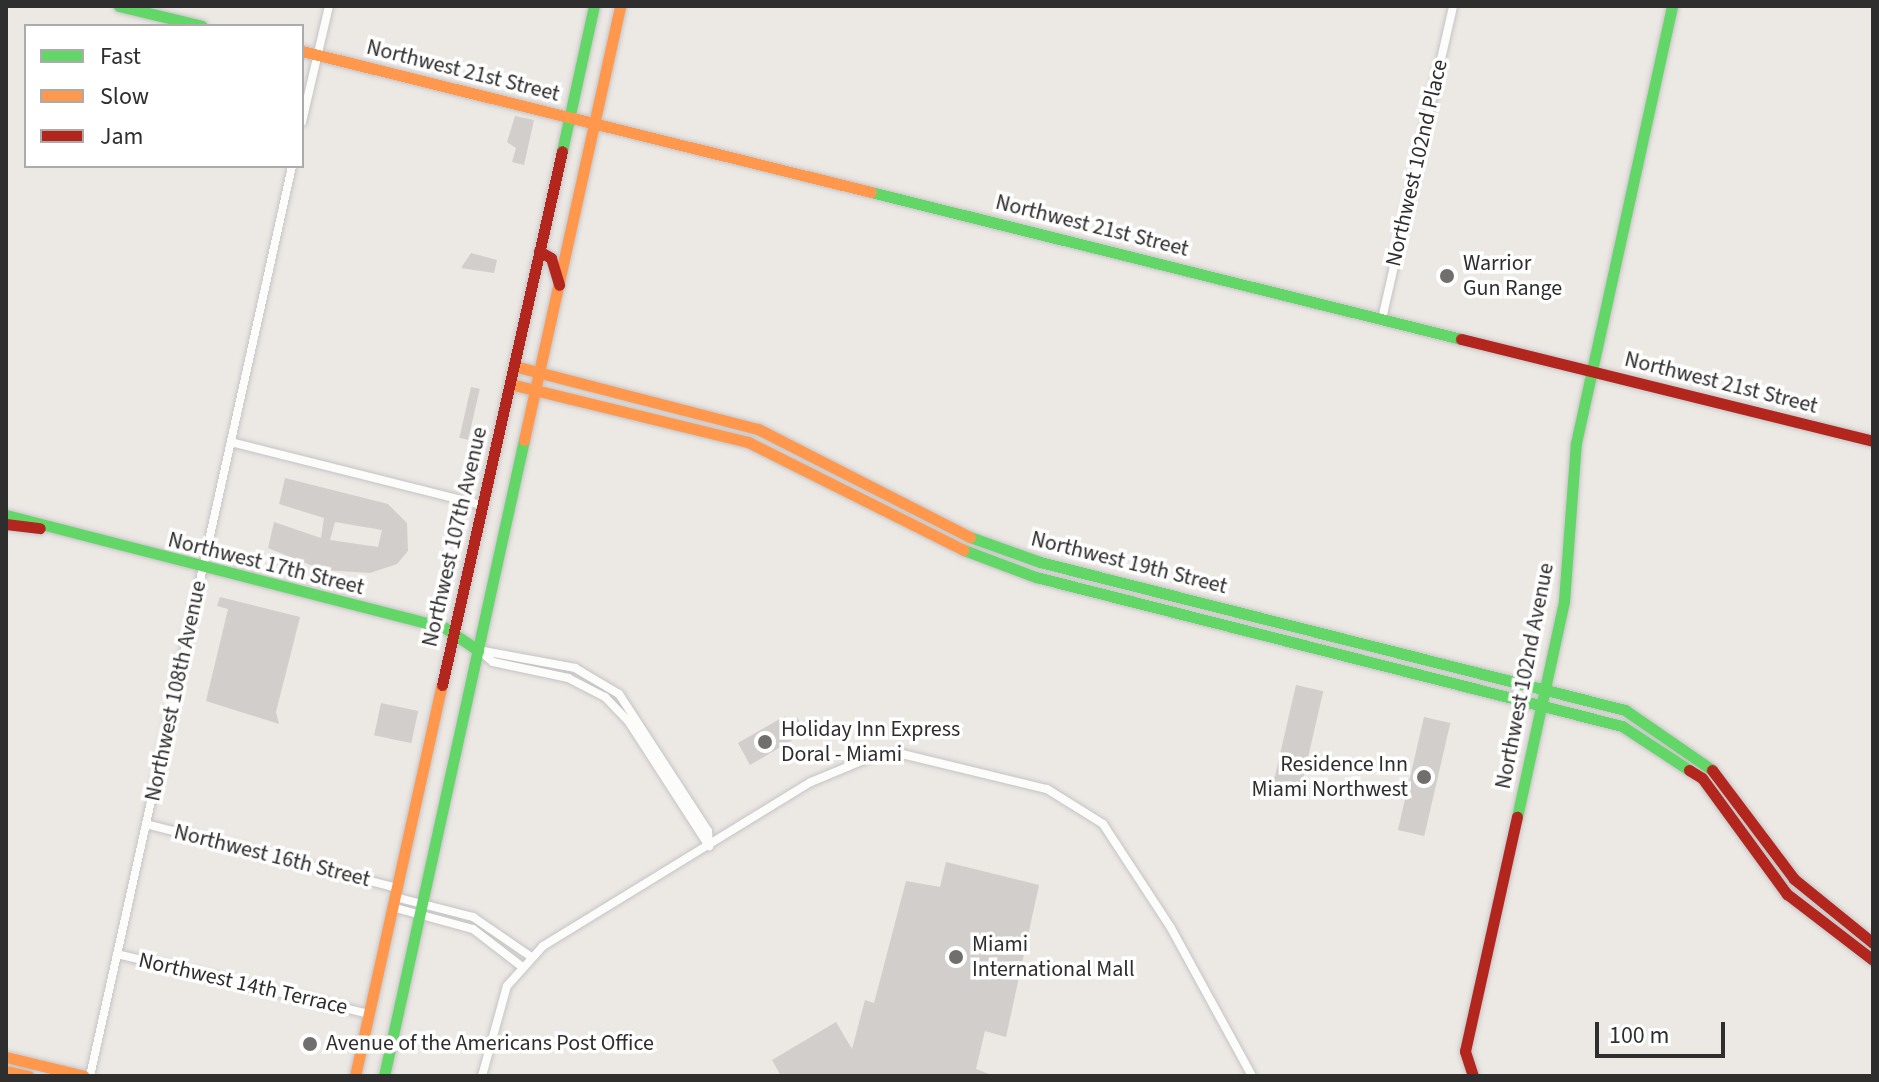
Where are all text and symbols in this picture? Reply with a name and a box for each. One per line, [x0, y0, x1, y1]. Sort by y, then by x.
legend [24, 24, 304, 168]
street label: Northwest 21st Street [364, 34, 562, 108]
text: Fast [100, 39, 141, 74]
street label: Northwest 102nd Place [1380, 57, 1454, 269]
text: Slow [100, 79, 149, 114]
text: Jam [100, 119, 144, 154]
street label: Northwest 21st Street [993, 189, 1191, 263]
place label: Warrior Gun Range [1463, 250, 1562, 302]
marker: Warrior Gun Range [1438, 267, 1456, 285]
street label: Northwest 21st Street [1622, 346, 1820, 420]
street label: Northwest 107th Avenue [417, 424, 493, 650]
street label: Northwest 19th Street [1028, 526, 1230, 600]
street label: Northwest 17th Street [165, 527, 367, 601]
street label: Northwest 102nd Avenue [1490, 561, 1560, 791]
street label: Northwest 108th Avenue [140, 578, 212, 804]
place label: Holiday Inn Express Doral - Miami [781, 716, 960, 768]
marker: Holiday Inn Express Doral - Miami [756, 733, 774, 751]
place label: Residence Inn Miami Northwest [1251, 751, 1408, 802]
marker: Residence Inn Miami Northwest [1415, 768, 1433, 786]
street label: Northwest 16th Street [171, 819, 373, 893]
place label: Miami International Mall [972, 931, 1135, 982]
street label: Northwest 14th Terrace [136, 947, 350, 1021]
marker: Miami International Mall [947, 948, 965, 966]
scale bar [1599, 1006, 1729, 1056]
text: 100 m [1609, 1018, 1669, 1053]
place label: Avenue of the Americans Post Office [326, 1031, 654, 1057]
marker: Avenue of the Americans Post Office [301, 1035, 319, 1053]

